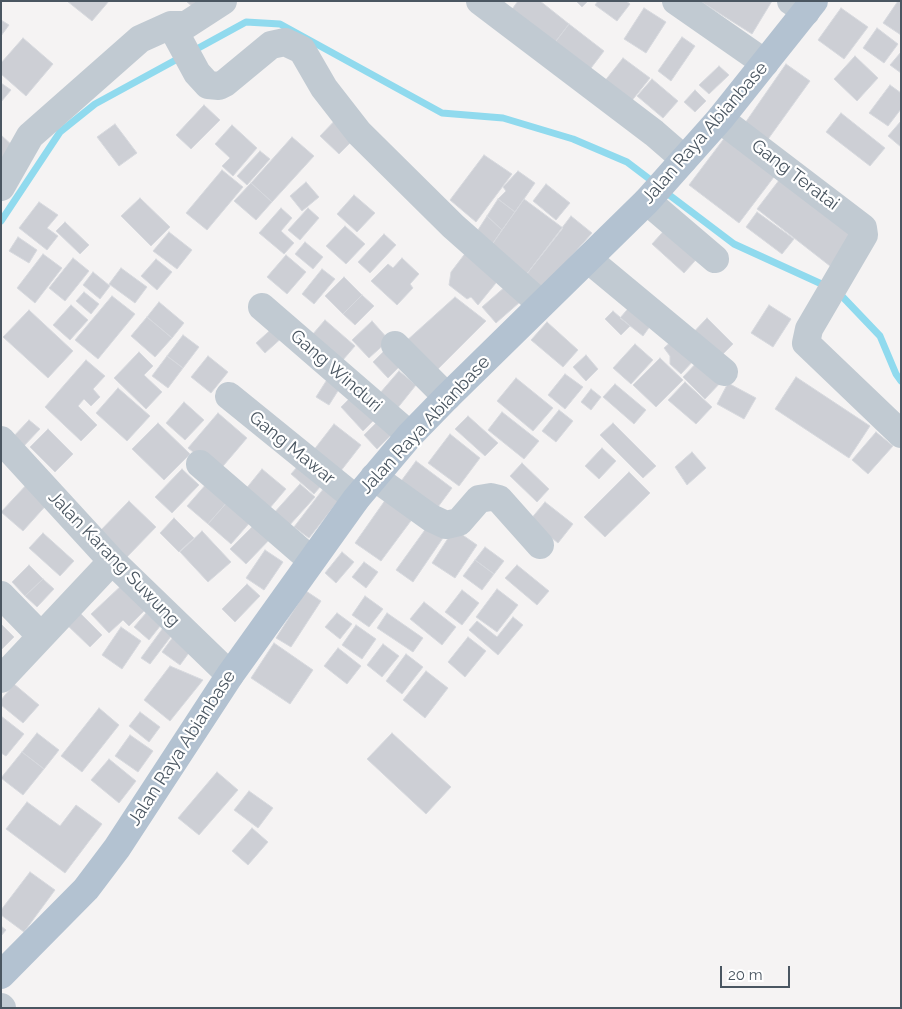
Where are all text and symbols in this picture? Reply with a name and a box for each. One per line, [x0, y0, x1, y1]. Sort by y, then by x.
street label: Jalan Raya Abianbase [638, 58, 772, 208]
street label: Gang Teratai [747, 135, 843, 215]
street label: Gang Winduri [286, 325, 386, 417]
street label: Jalan Raya Abianbase [355, 352, 495, 498]
street label: Gang Mawar [245, 407, 339, 489]
street label: Jalan Karang Suwung [44, 487, 184, 631]
street label: Jalan Raya Abianbase [124, 666, 240, 830]
scale bar [722, 956, 792, 988]
text: 20 m [728, 966, 763, 984]

